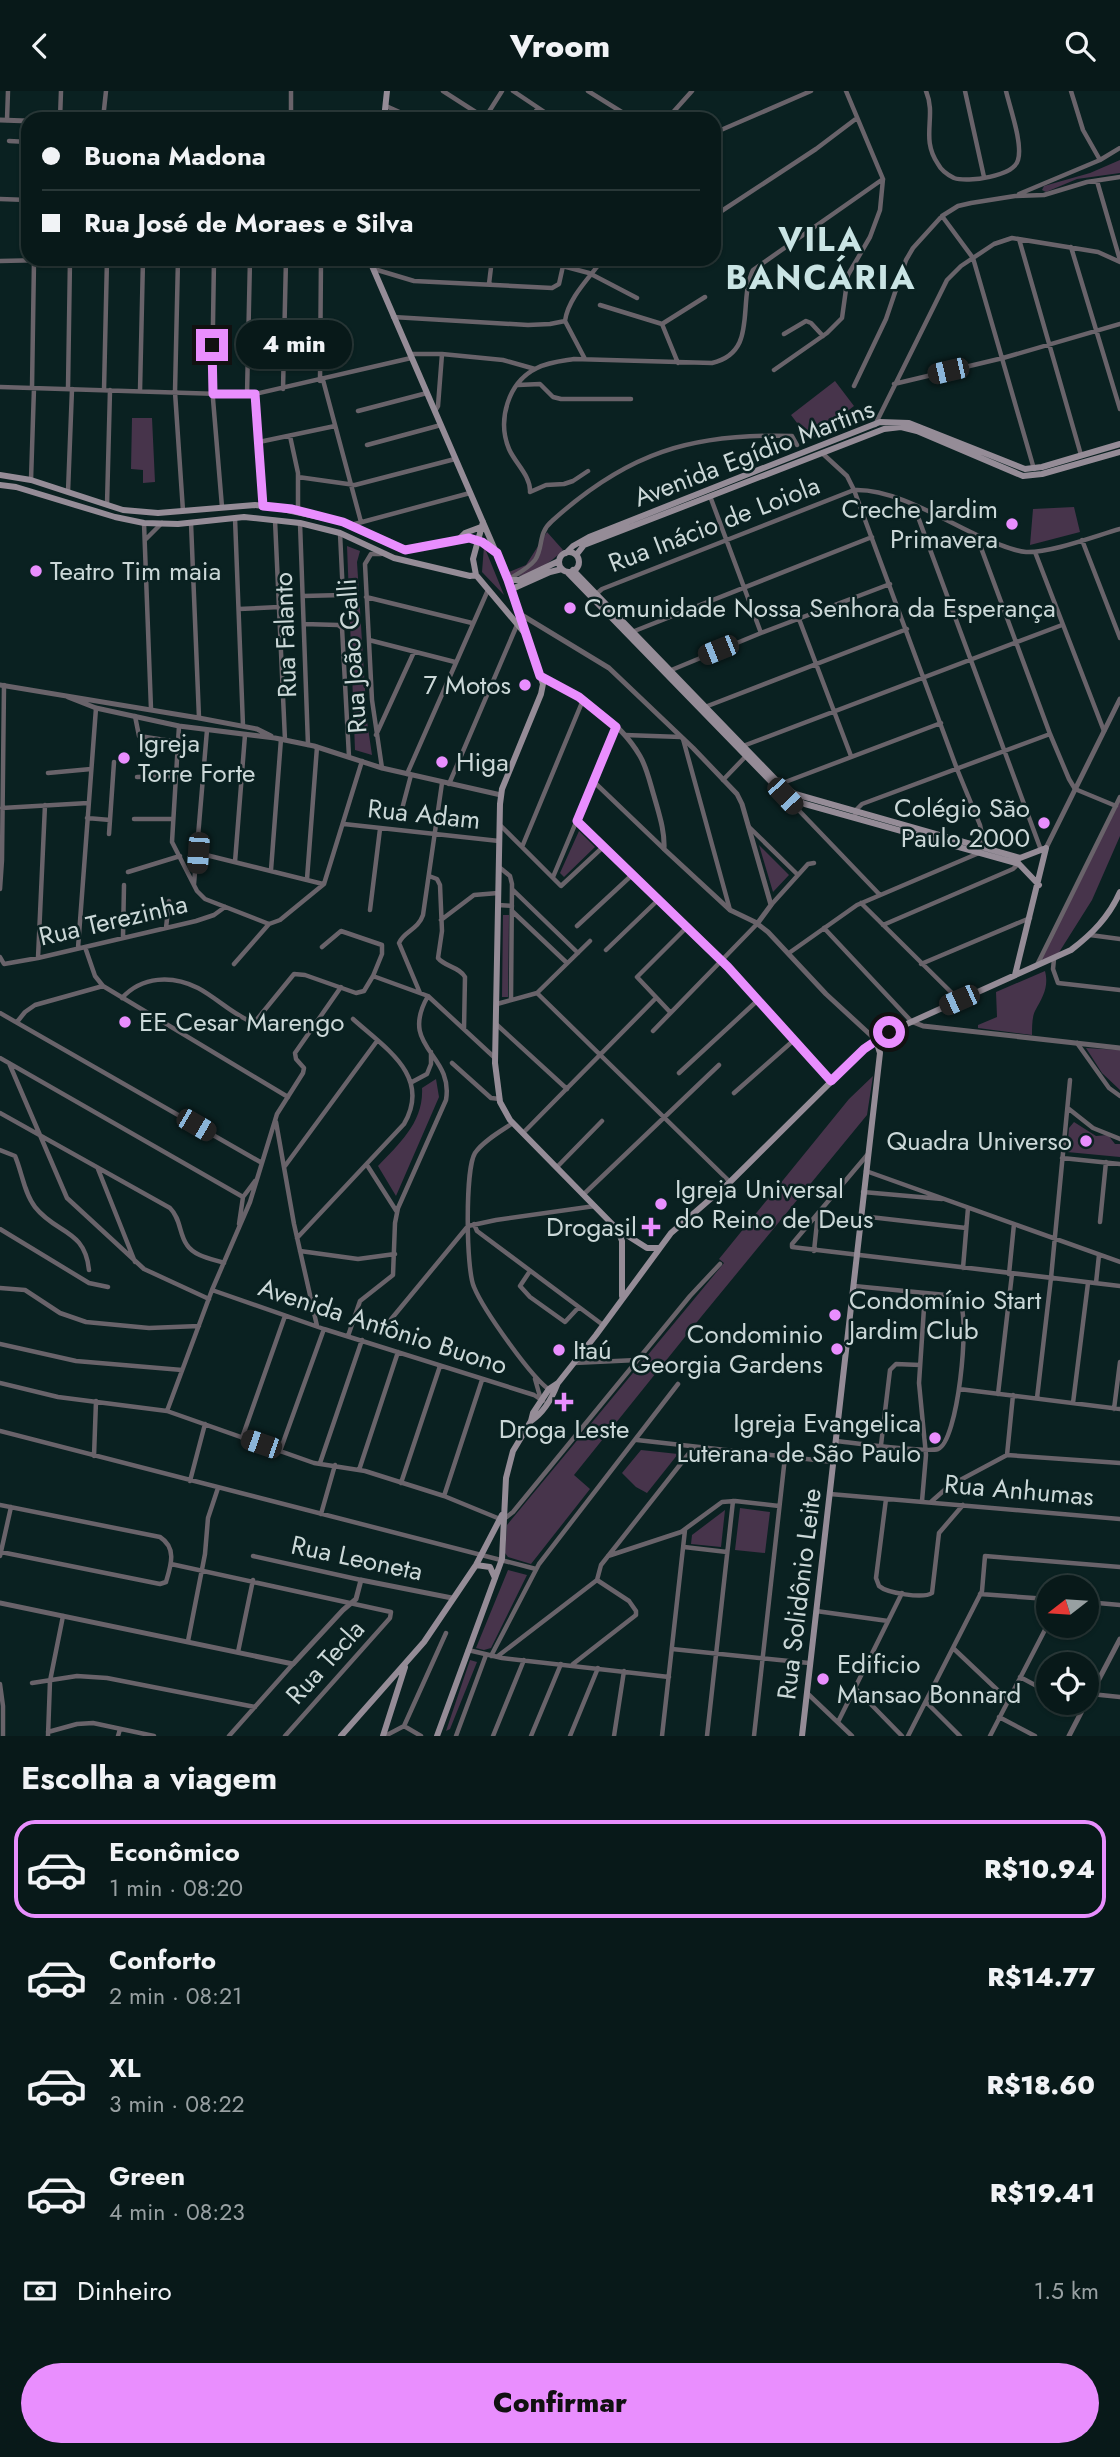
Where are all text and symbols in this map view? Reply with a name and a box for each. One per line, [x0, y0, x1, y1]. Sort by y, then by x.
text: Vroom [510, 23, 610, 69]
icon: back [21, 27, 59, 65]
icon: search [1061, 27, 1099, 65]
text: Buona Madona [84, 137, 266, 175]
text: Rua José de Moraes e Silva [84, 204, 413, 242]
district label: VILA BANCÁRIA [726, 216, 916, 301]
callout: 4 min [236, 321, 352, 369]
text: 4 min [263, 327, 325, 361]
route end [196, 329, 228, 361]
car [926, 356, 971, 386]
street label: Avenida Egídio Martins [628, 390, 880, 516]
street label: Rua Inácio de Loiola [603, 466, 825, 582]
place label: Creche Jardim Primavera [841, 490, 998, 558]
marker: Creche Jardim Primavera [1004, 516, 1020, 532]
place label: Teatro Tim maia [50, 552, 221, 590]
marker: Teatro Tim maia [28, 563, 44, 579]
street label: Rua Falanto [264, 571, 306, 699]
street label: Rua João Galli [328, 577, 376, 735]
place label: Comunidade Nossa Senhora da Esperança [584, 589, 1056, 627]
marker: Comunidade Nossa Senhora da Esperança [562, 600, 578, 616]
car [695, 632, 742, 668]
place label: 7 Motos [423, 666, 511, 704]
marker: 7 Motos [517, 677, 533, 693]
place label: Igreja Torre Forte [138, 724, 255, 792]
place label: Higa [456, 743, 509, 781]
marker: Igreja Torre Forte [116, 750, 132, 766]
marker: Higa [434, 754, 450, 770]
car [763, 773, 808, 819]
street label: Rua Adam [366, 789, 482, 839]
place label: Colégio São Paulo 2000 [894, 789, 1030, 857]
marker: Colégio São Paulo 2000 [1036, 815, 1052, 831]
car [187, 831, 210, 875]
street label: Rua Terezinha [35, 884, 191, 956]
car [936, 982, 983, 1018]
place label: EE Cesar Marengo [139, 1003, 344, 1041]
marker: EE Cesar Marengo [117, 1014, 133, 1030]
route start [873, 1016, 905, 1048]
car [173, 1105, 220, 1145]
place label: Quadra Universo [887, 1122, 1072, 1160]
marker: Quadra Universo [1078, 1133, 1094, 1149]
place label: Igreja Universal do Reino de Deus [675, 1170, 873, 1238]
marker: Igreja Universal do Reino de Deus [653, 1196, 669, 1212]
place label: Drogasil [546, 1208, 637, 1246]
marker: Drogasil [643, 1219, 659, 1235]
street label: Avenida Antônio Buono [254, 1268, 512, 1384]
place label: Condomínio Start Jardim Club [846, 1281, 1042, 1349]
marker: Condomínio Start Jardim Club [827, 1307, 843, 1323]
place label: Condominio Georgia Gardens [631, 1315, 823, 1383]
place label: Itaú [573, 1331, 612, 1369]
marker: Condominio Georgia Gardens [829, 1341, 845, 1357]
marker: Itaú [551, 1342, 567, 1358]
marker: Droga Leste [556, 1394, 572, 1410]
place label: Igreja Evangelica Luterana de São Paulo [676, 1404, 921, 1472]
place label: Droga Leste [499, 1410, 629, 1448]
car [238, 1427, 285, 1461]
marker: Igreja Evangelica Luterana de São Paulo [927, 1430, 943, 1446]
street label: Rua Anhumas [943, 1465, 1095, 1515]
street label: Rua Solidônio Leite [767, 1486, 831, 1702]
street label: Rua Leoneta [288, 1526, 426, 1590]
north arrow [1036, 1575, 1099, 1638]
map controls [1036, 1575, 1099, 1715]
street label: Rua Tecla [277, 1611, 373, 1713]
place label: Edificio Mansao Bonnard [837, 1645, 1021, 1713]
button: locate [1036, 1652, 1099, 1715]
marker: Edificio Mansao Bonnard [815, 1671, 831, 1687]
text: Escolha a viagem [21, 1755, 277, 1801]
text: Econômico [109, 1833, 240, 1871]
icon: car [25, 1838, 88, 1901]
text: R$10.94 [984, 1850, 1095, 1888]
text: 1 min · 08:20 [109, 1871, 243, 1905]
text: Conforto [109, 1941, 216, 1979]
icon: car [25, 1946, 88, 2009]
text: R$14.77 [987, 1958, 1095, 1996]
text: 2 min · 08:21 [109, 1979, 242, 2013]
text: XL [109, 2049, 141, 2087]
icon: car [25, 2054, 88, 2117]
text: R$18.60 [986, 2066, 1095, 2104]
text: 3 min · 08:22 [109, 2087, 245, 2121]
text: Green [109, 2157, 185, 2195]
icon: car [25, 2162, 88, 2225]
text: R$19.41 [990, 2174, 1095, 2212]
text: 4 min · 08:23 [109, 2195, 245, 2229]
icon: cash [21, 2272, 59, 2310]
text: Dinheiro [77, 2272, 172, 2310]
text: 1.5 km [1034, 2274, 1099, 2308]
button: Confirmar [21, 2363, 1099, 2443]

